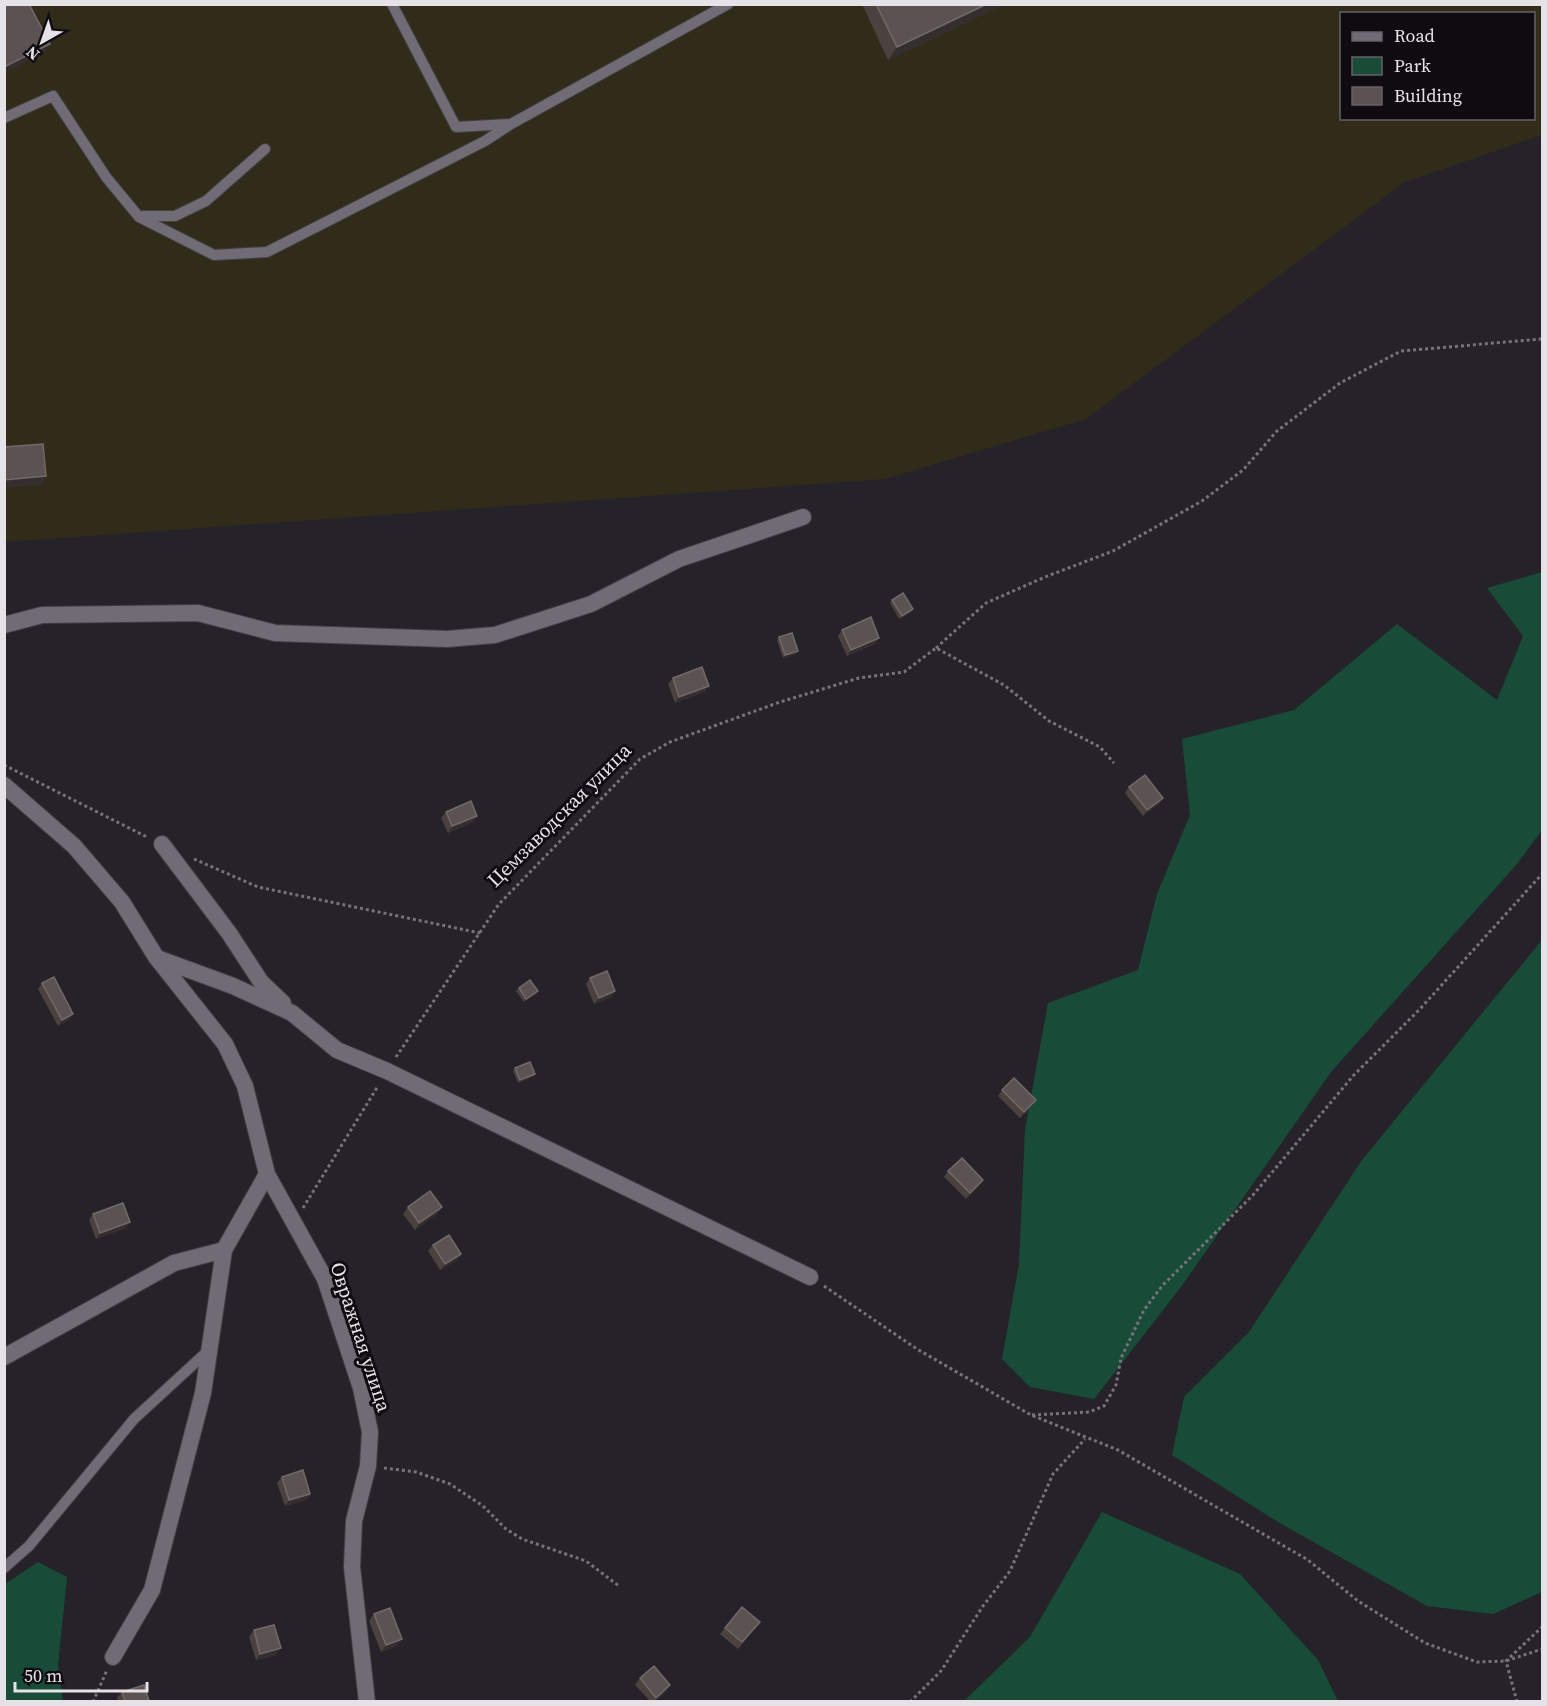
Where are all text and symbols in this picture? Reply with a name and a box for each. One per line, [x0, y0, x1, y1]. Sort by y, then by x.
north arrow [12, 12, 72, 72]
legend [1340, 12, 1535, 120]
text: Road [1394, 23, 1435, 48]
text: N [21, 41, 44, 66]
text: Park [1394, 53, 1431, 78]
text: Building [1394, 83, 1462, 108]
street label: Цемзаводская улица [481, 736, 638, 893]
street label: Овражная улица [324, 1259, 399, 1416]
scale bar [15, 1655, 147, 1693]
text: 50 m [24, 1663, 62, 1688]

